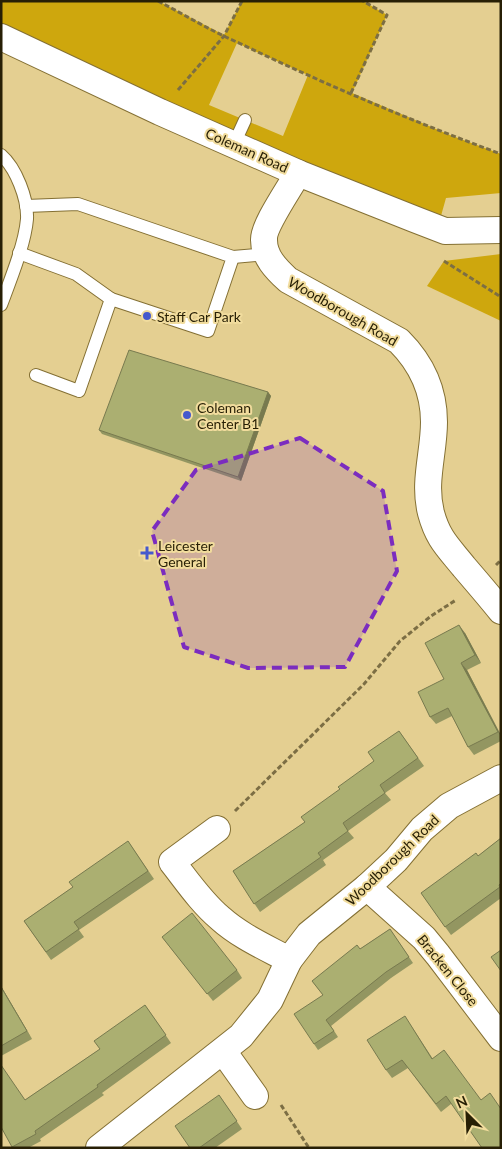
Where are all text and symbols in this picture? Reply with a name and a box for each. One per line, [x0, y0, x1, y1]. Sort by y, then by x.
street label: Coleman Road [203, 124, 291, 176]
street label: Woodborough Road [285, 273, 401, 349]
place label: Staff Car Park [157, 308, 242, 325]
marker: Staff Car Park [141, 310, 153, 322]
place label: Coleman Center B1 [197, 399, 259, 432]
marker: Coleman Center B1 [181, 409, 193, 421]
place label: Leicester General [158, 537, 213, 570]
marker: Leicester General [140, 546, 154, 560]
street label: Woodborough Road [342, 811, 442, 909]
street label: Bracken Close [414, 931, 482, 1009]
north arrow [442, 1089, 492, 1139]
text: N [453, 1092, 470, 1112]

